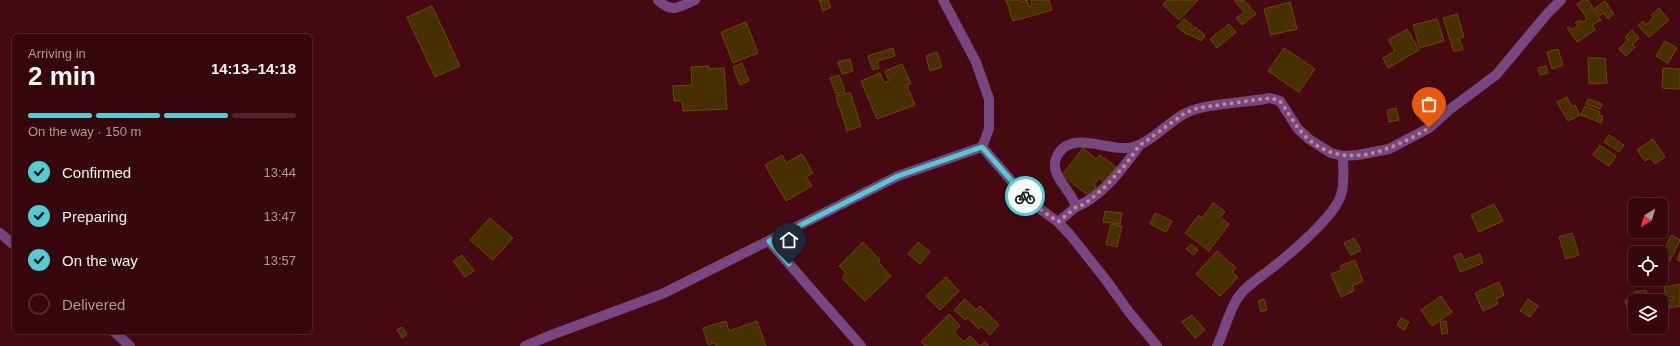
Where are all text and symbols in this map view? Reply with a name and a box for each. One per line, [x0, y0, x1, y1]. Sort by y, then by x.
text: Arriving in [28, 46, 86, 61]
text: 14:13–14:18 [211, 60, 296, 77]
text: 2 min [28, 61, 96, 91]
pin [1412, 87, 1446, 128]
icon: bag [1418, 93, 1440, 115]
text: On the way · 150 m [28, 124, 141, 139]
icon: check [28, 161, 50, 183]
text: Confirmed [62, 164, 131, 181]
text: 13:44 [263, 165, 296, 180]
courier [1005, 176, 1045, 216]
icon: bike [1014, 185, 1036, 207]
north arrow [1628, 198, 1668, 238]
map controls [1628, 198, 1668, 334]
icon: check [28, 205, 50, 227]
text: Preparing [62, 208, 127, 225]
text: 13:47 [263, 209, 296, 224]
pin [772, 223, 806, 264]
icon: home [778, 229, 800, 251]
button: locate [1628, 246, 1668, 286]
icon: check [28, 249, 50, 271]
text: On the way [62, 252, 138, 269]
text: 13:57 [263, 253, 296, 268]
button: layers [1628, 294, 1668, 334]
text: Delivered [62, 296, 125, 313]

